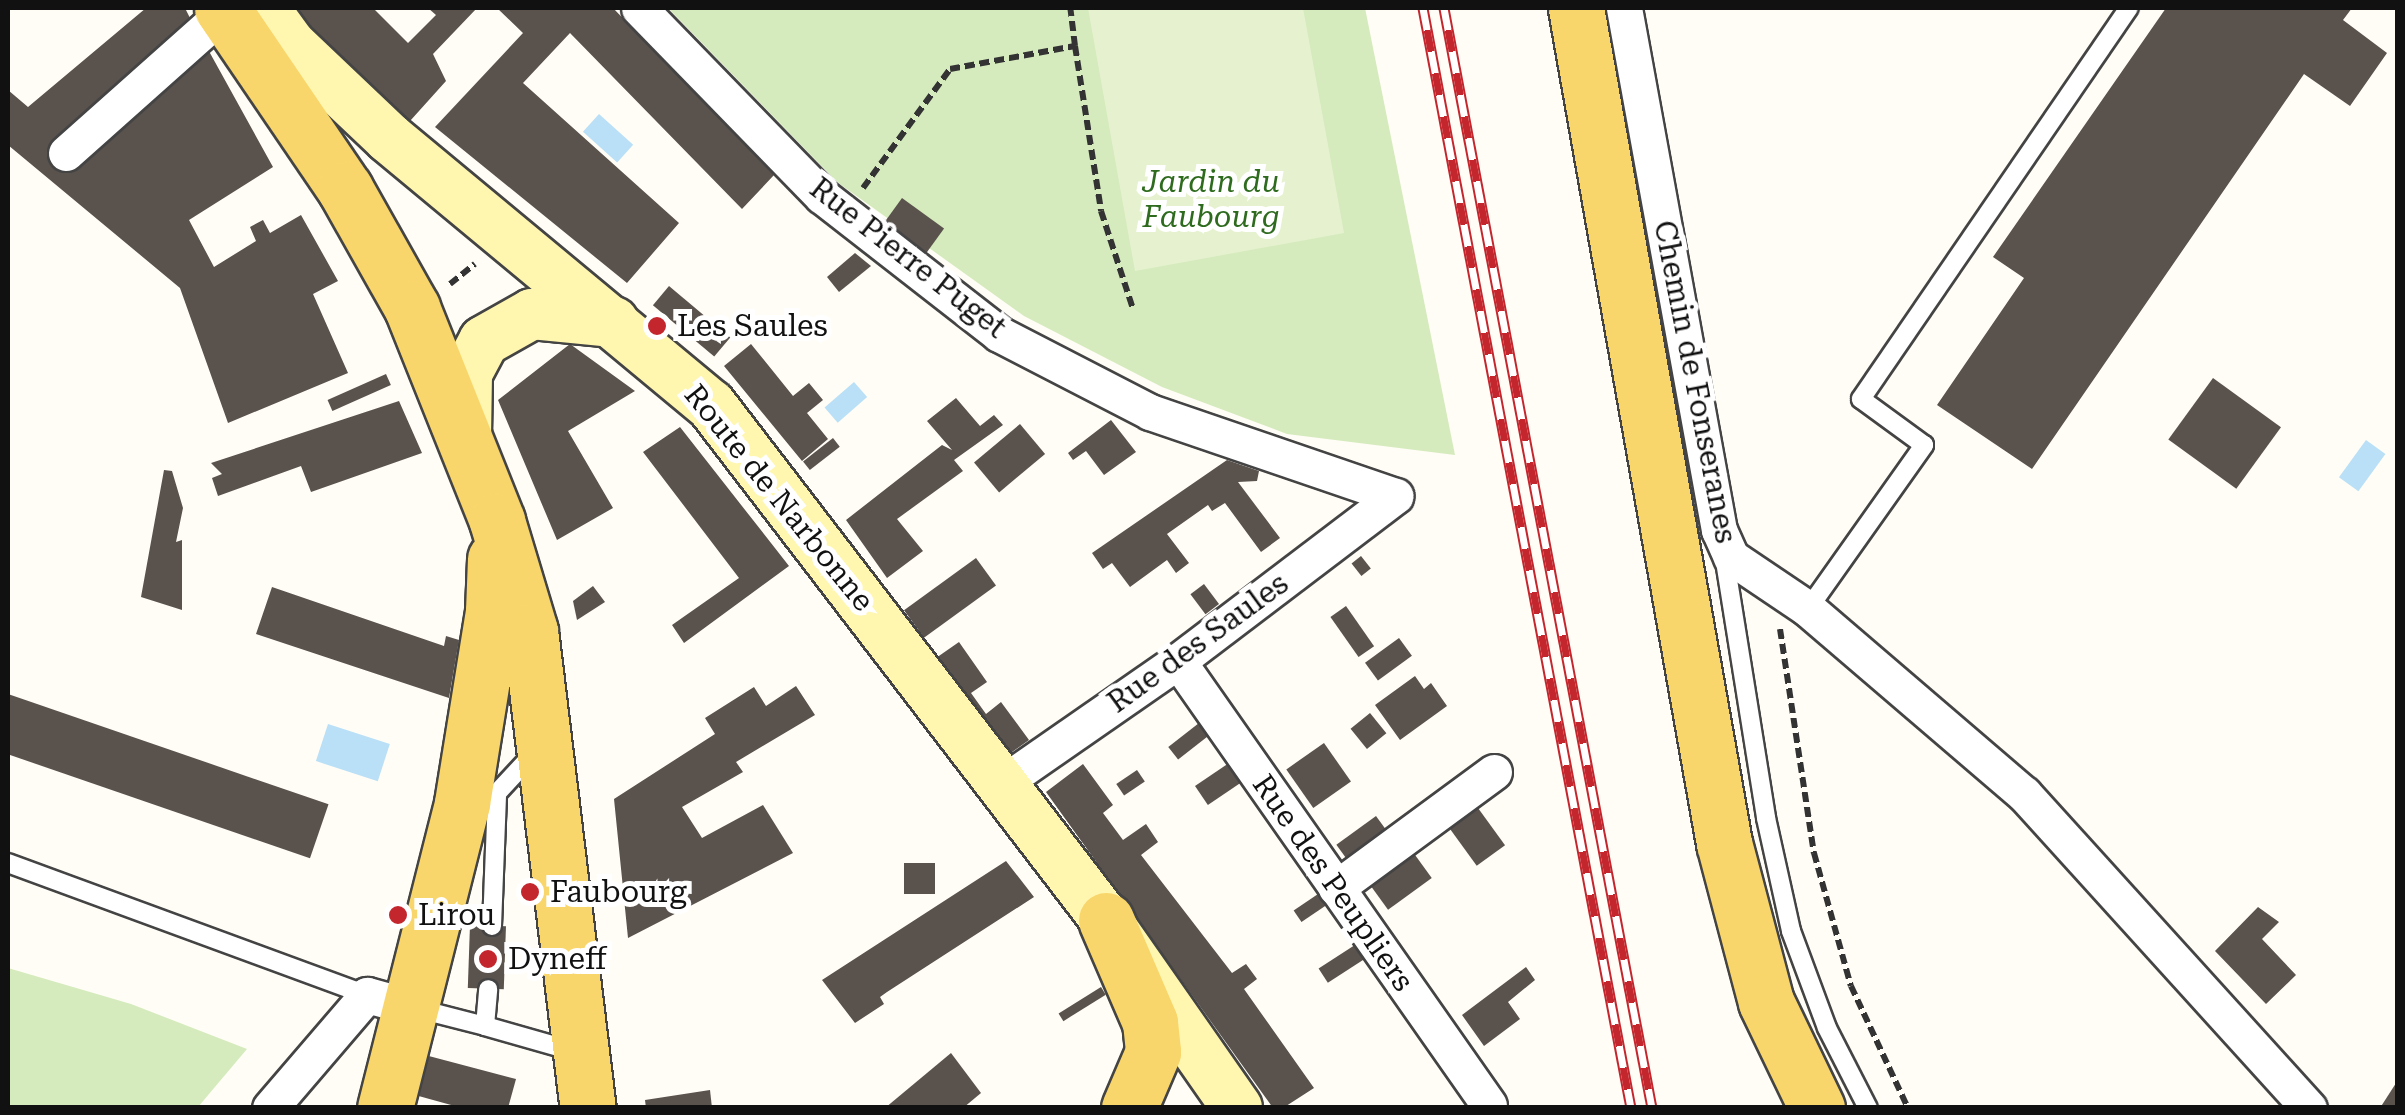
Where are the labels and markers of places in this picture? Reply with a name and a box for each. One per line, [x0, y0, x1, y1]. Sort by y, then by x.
place label: Les Saules [677, 308, 828, 344]
marker: Les Saules [646, 315, 668, 337]
place label: Faubourg [550, 874, 687, 910]
marker: Faubourg [519, 881, 541, 903]
place label: Lirou [418, 897, 495, 933]
marker: Lirou [387, 904, 409, 926]
place label: Dyneff [508, 941, 606, 977]
marker: Dyneff [477, 948, 499, 970]

